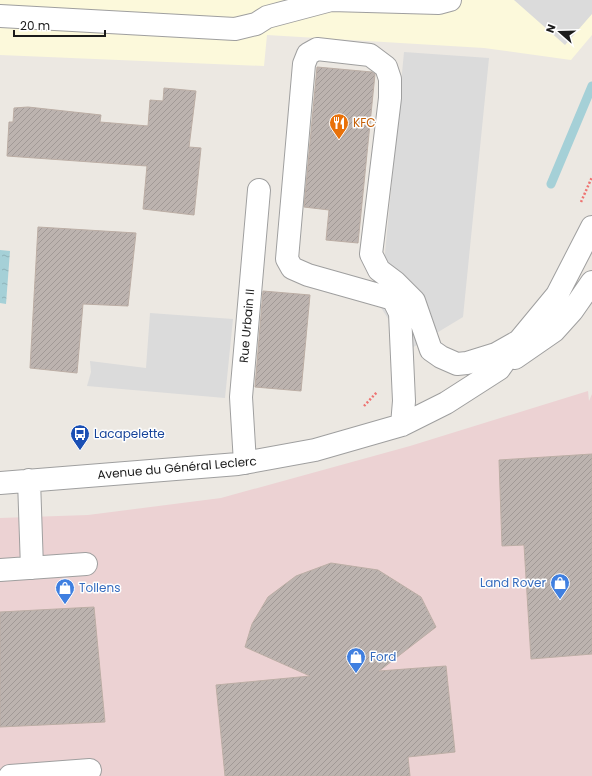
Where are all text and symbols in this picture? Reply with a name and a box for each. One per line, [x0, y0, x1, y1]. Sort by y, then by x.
scale bar [14, 12, 105, 38]
north arrow [540, 12, 580, 52]
text: 20 m [20, 17, 50, 34]
text: N [542, 22, 560, 35]
restaurant icon: KFC [328, 112, 350, 140]
place label: KFC [353, 114, 376, 131]
street label: Rue Urbain II [235, 288, 258, 364]
bus stop icon: Lacapelette [69, 423, 91, 451]
place label: Lacapelette [94, 425, 165, 442]
street label: Avenue du Général Leclerc [97, 452, 257, 483]
shop icon: Land Rover [549, 572, 571, 600]
place label: Land Rover [480, 574, 547, 591]
shop icon: Tollens [54, 577, 76, 605]
place label: Tollens [79, 579, 120, 596]
shop icon: Ford [345, 646, 367, 674]
place label: Ford [370, 648, 396, 665]

